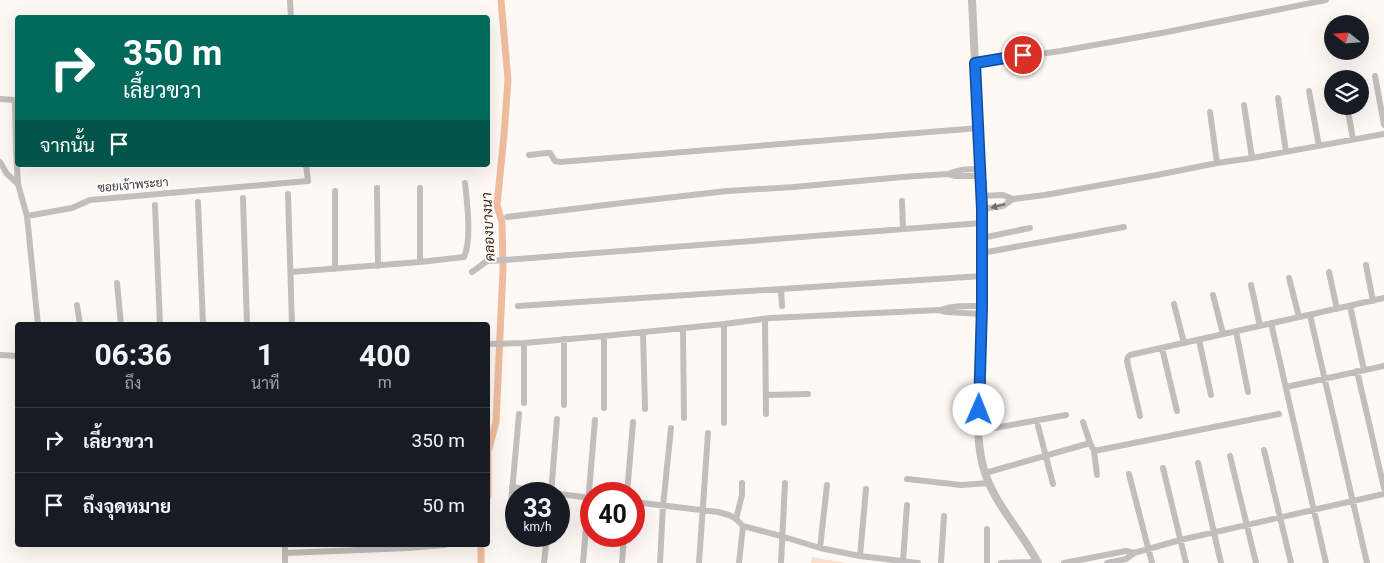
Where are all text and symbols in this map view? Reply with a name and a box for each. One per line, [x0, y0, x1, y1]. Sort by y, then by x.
north arrow [1324, 15, 1369, 60]
map controls [1324, 15, 1369, 115]
text: 350 m [123, 33, 222, 74]
pin [1002, 34, 1044, 76]
icon: right [40, 35, 105, 100]
icon: arrive [1009, 41, 1037, 69]
button: layers [1324, 70, 1369, 115]
text: เลี้ยวขวา [123, 78, 201, 103]
icon: arrive [105, 130, 133, 158]
text: จากนั้น [40, 134, 95, 157]
street label: ซอยเจ้าพระยา [97, 175, 169, 195]
water label: คลองบางนา [478, 192, 498, 262]
one-way arrow [990, 202, 1006, 210]
text: 06:36 [94, 337, 172, 372]
text: 1 [257, 337, 274, 372]
text: 400 [359, 338, 411, 373]
text: m [378, 373, 392, 392]
text: ถึง [125, 374, 141, 393]
text: นาที [251, 374, 280, 393]
position arrow [952, 383, 1004, 435]
icon: right [40, 426, 68, 454]
text: 350 m [412, 429, 465, 452]
text: เลี้ยวขวา [83, 430, 154, 453]
speed limit sign: 40 [580, 482, 645, 547]
icon: arrive [40, 491, 68, 519]
text: 50 m [422, 494, 465, 517]
text: 33 [523, 494, 552, 523]
text: ถึงจุดหมาย [83, 495, 171, 518]
text: km/h [523, 520, 552, 534]

